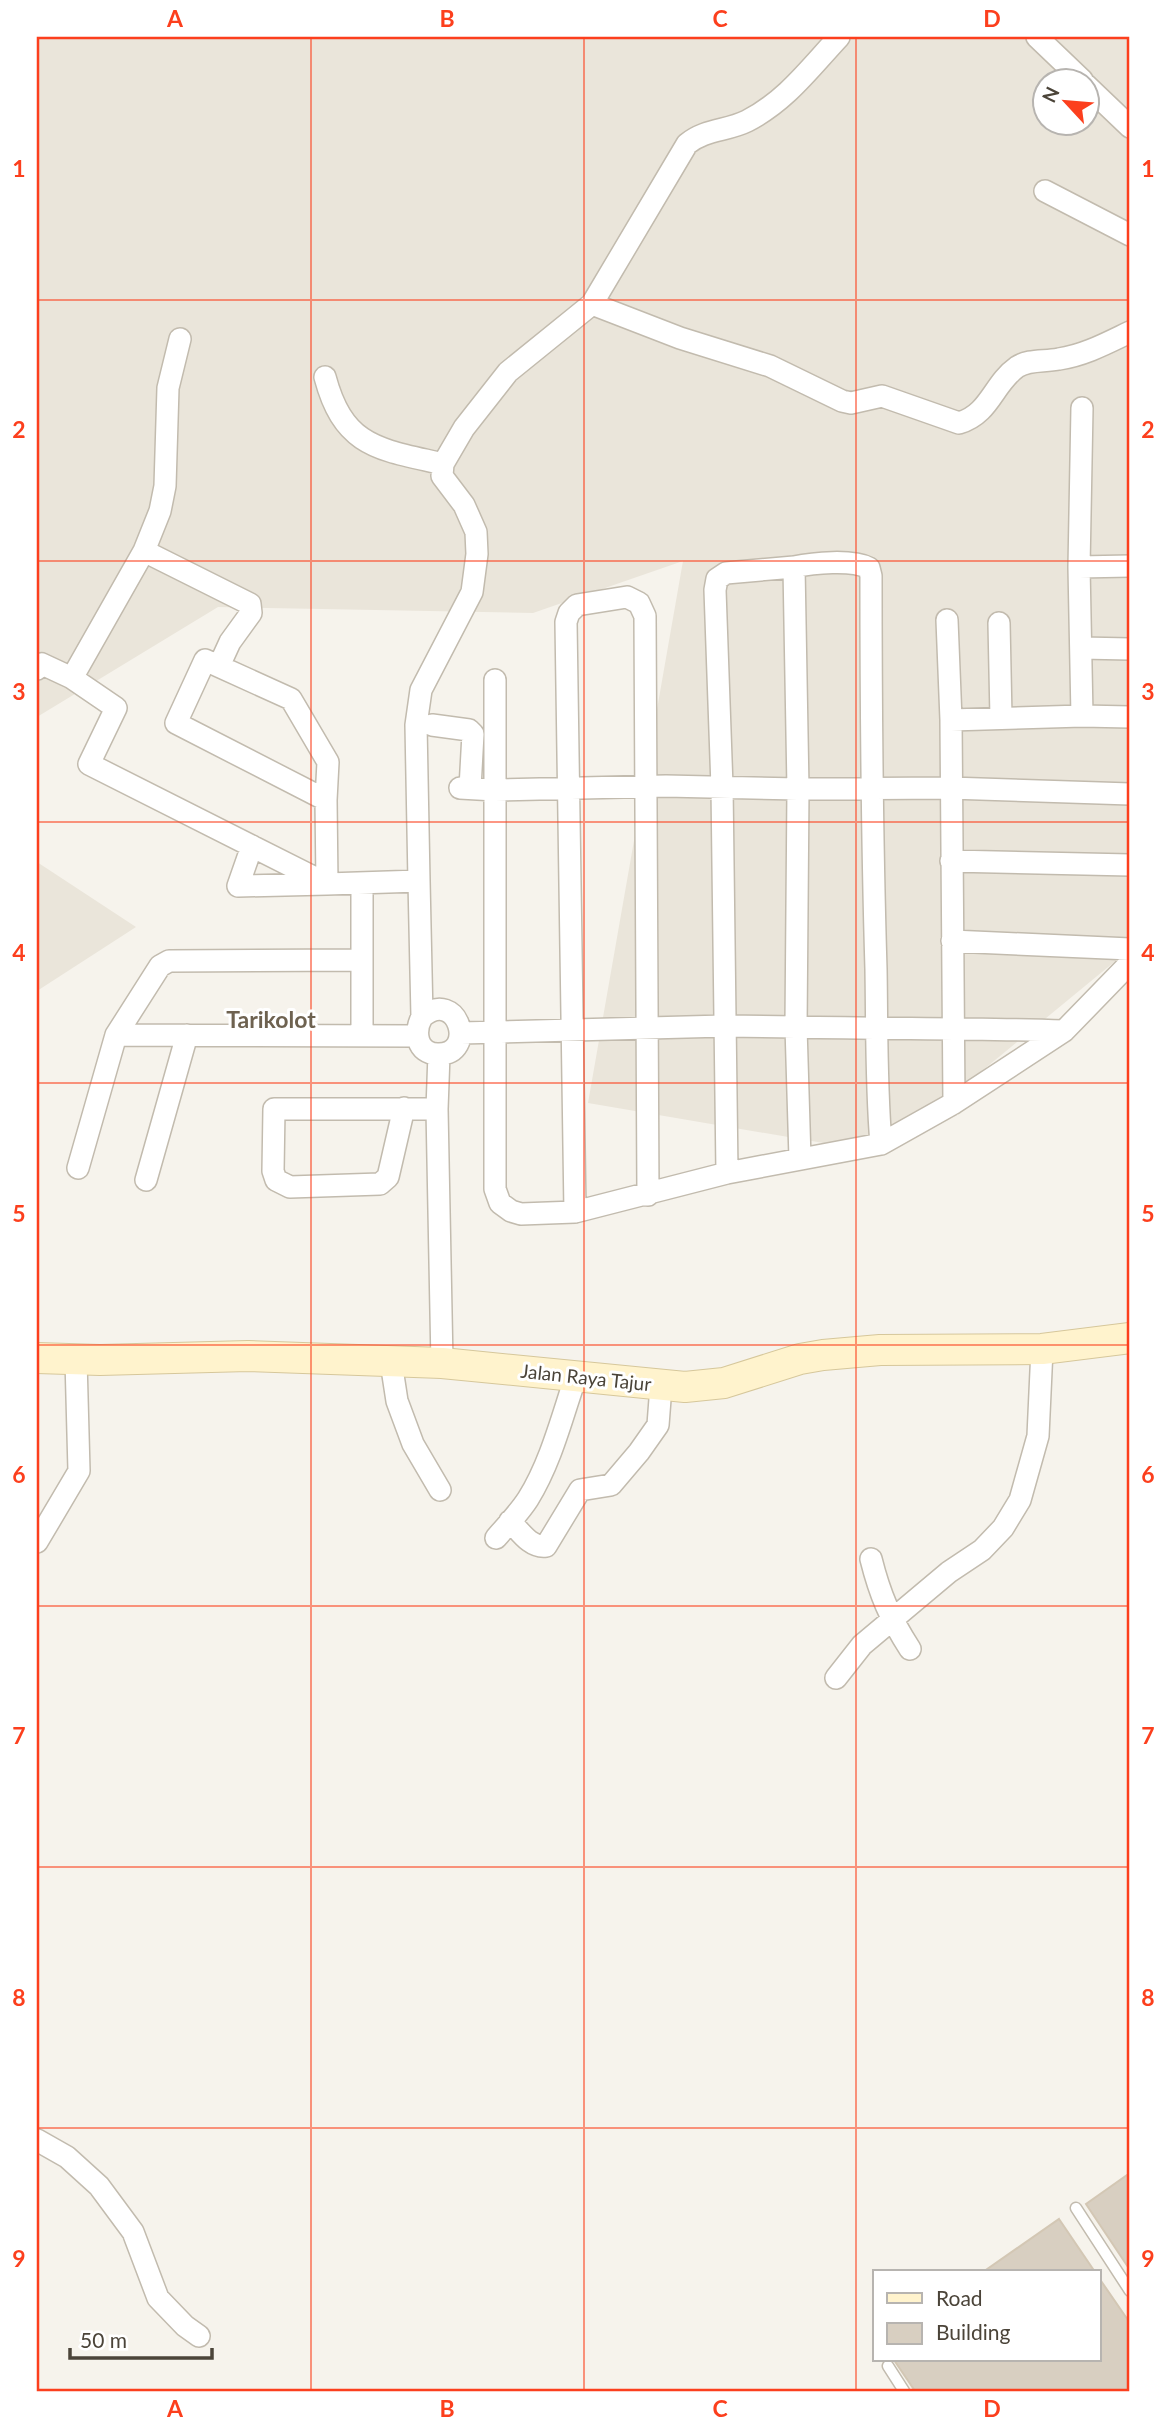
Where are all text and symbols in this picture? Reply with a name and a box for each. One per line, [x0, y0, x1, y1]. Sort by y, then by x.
text: A [166, 4, 184, 32]
text: B [439, 4, 455, 32]
text: C [712, 4, 728, 32]
text: D [983, 4, 1001, 32]
north arrow [1030, 66, 1100, 136]
text: N [1037, 83, 1064, 106]
text: 1 [12, 154, 26, 182]
text: 1 [1141, 154, 1155, 182]
text: 2 [12, 415, 26, 443]
text: 2 [1141, 415, 1155, 443]
text: 3 [12, 677, 26, 705]
text: 3 [1141, 677, 1155, 705]
text: 4 [12, 938, 26, 966]
text: 4 [1141, 938, 1155, 966]
district label: Tarikolot [226, 1005, 316, 1033]
text: 5 [12, 1199, 26, 1227]
text: 5 [1141, 1199, 1155, 1227]
street label: Jalan Raya Tajur [519, 1359, 653, 1395]
text: 6 [12, 1460, 26, 1488]
text: 6 [1141, 1460, 1155, 1488]
text: 7 [12, 1721, 26, 1749]
text: 7 [1141, 1721, 1155, 1749]
text: 8 [12, 1983, 26, 2011]
text: 8 [1141, 1983, 1155, 2011]
text: 9 [12, 2244, 26, 2272]
text: 9 [1141, 2244, 1155, 2272]
legend [873, 2270, 1100, 2362]
text: Road [936, 2285, 983, 2310]
scale bar [70, 2316, 212, 2360]
text: Building [936, 2319, 1011, 2344]
text: 50 m [80, 2327, 127, 2352]
text: A [166, 2394, 184, 2422]
text: B [439, 2394, 455, 2422]
text: C [712, 2394, 728, 2422]
text: D [983, 2394, 1001, 2422]

